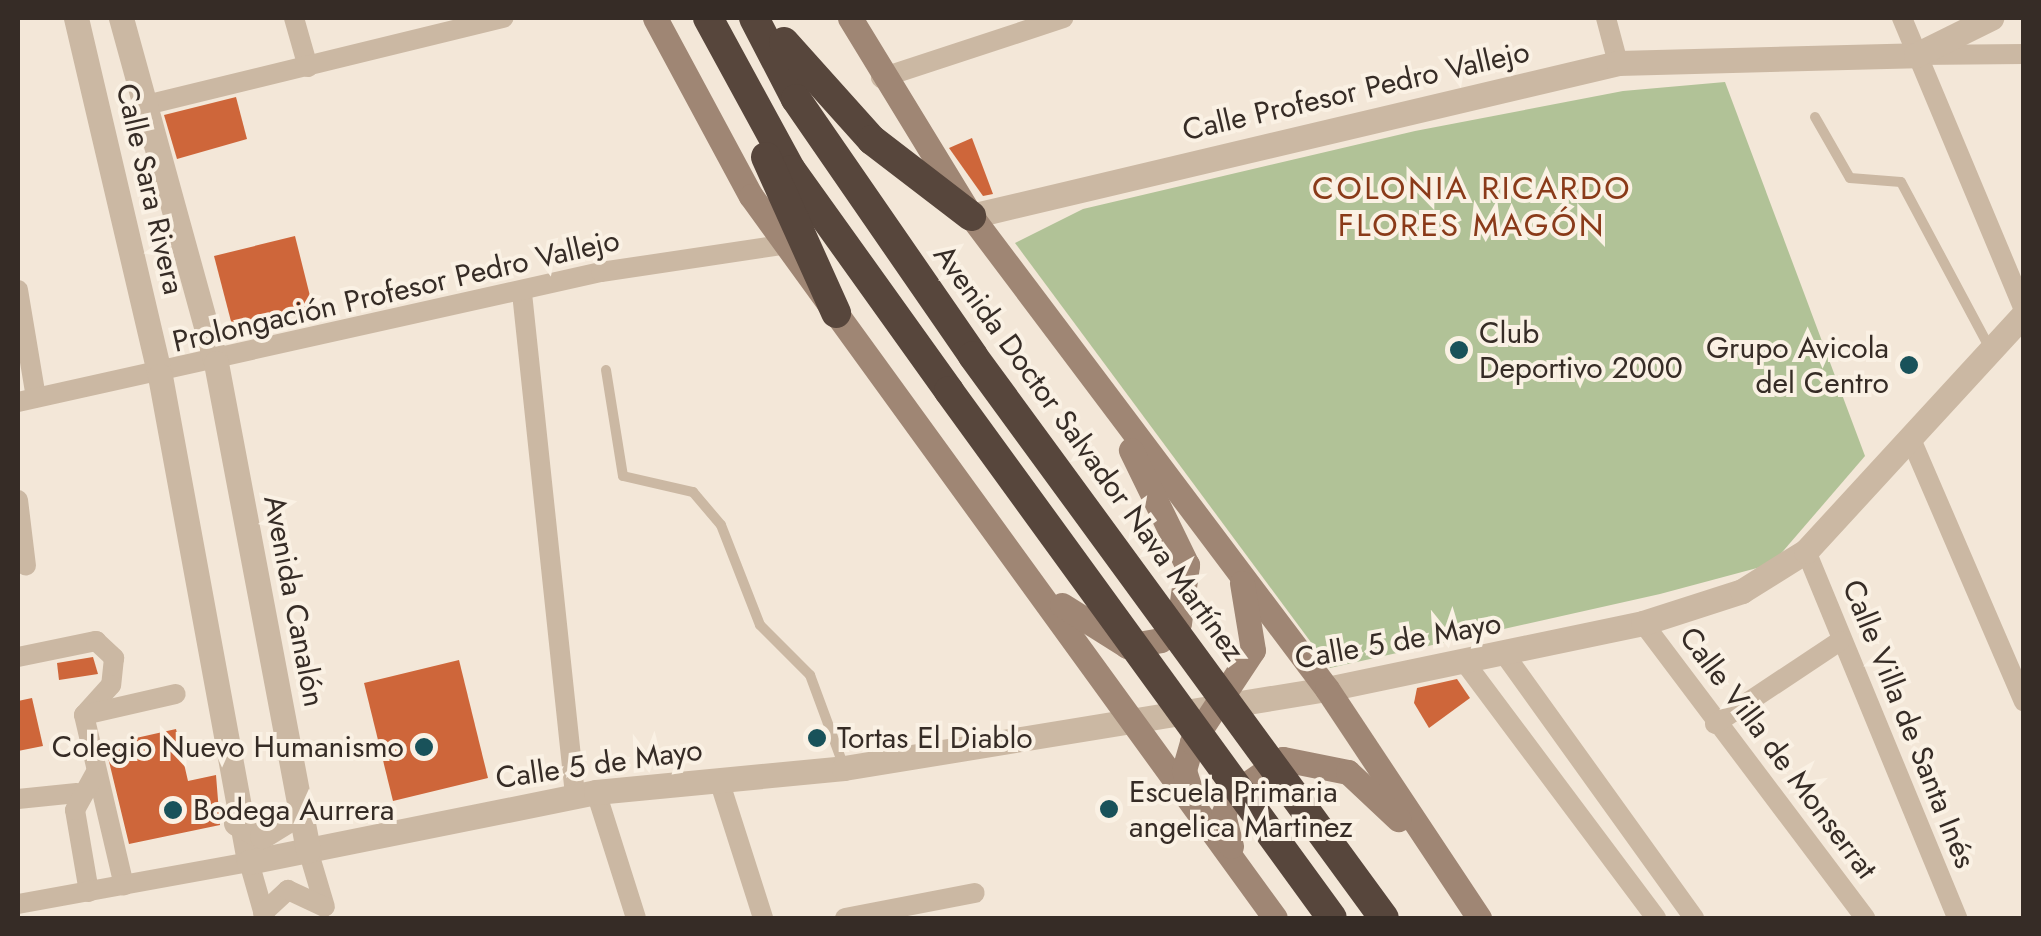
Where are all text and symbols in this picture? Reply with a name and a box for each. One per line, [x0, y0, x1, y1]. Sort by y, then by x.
street label: Calle Profesor Pedro Vallejo [1179, 34, 1533, 148]
street label: Calle Sara Rivera [108, 80, 192, 298]
district label: COLONIA RICARDO FLORES MAGÓN [1312, 170, 1632, 245]
street label: Prolongación Profesor Pedro Vallejo [169, 222, 623, 360]
street label: Avenida Doctor Salvador Nava Martínez [926, 238, 1252, 668]
place label: Club Deportivo 2000 [1479, 315, 1683, 386]
place label: Grupo Avicola del Centro [1706, 330, 1889, 400]
marker: Club Deportivo 2000 [1448, 339, 1470, 361]
marker: Grupo Avicola del Centro [1898, 354, 1920, 376]
street label: Avenida Canalón [256, 492, 332, 710]
street label: Calle Villa de Santa Inés [1835, 575, 1983, 873]
street label: Calle 5 de Mayo [1292, 605, 1504, 677]
street label: Calle Villa de Monserrat [1672, 620, 1884, 886]
place label: Tortas El Diablo [837, 720, 1033, 756]
marker: Tortas El Diablo [806, 727, 828, 749]
place label: Colegio Nuevo Humanismo [52, 729, 404, 765]
street label: Calle 5 de Mayo [493, 732, 705, 796]
marker: Colegio Nuevo Humanismo [413, 736, 435, 758]
place label: Escuela Primaria angelica Martinez [1129, 774, 1353, 844]
place label: Bodega Aurrera [193, 792, 394, 828]
marker: Escuela Primaria angelica Martinez [1098, 798, 1120, 820]
marker: Bodega Aurrera [162, 799, 184, 821]

